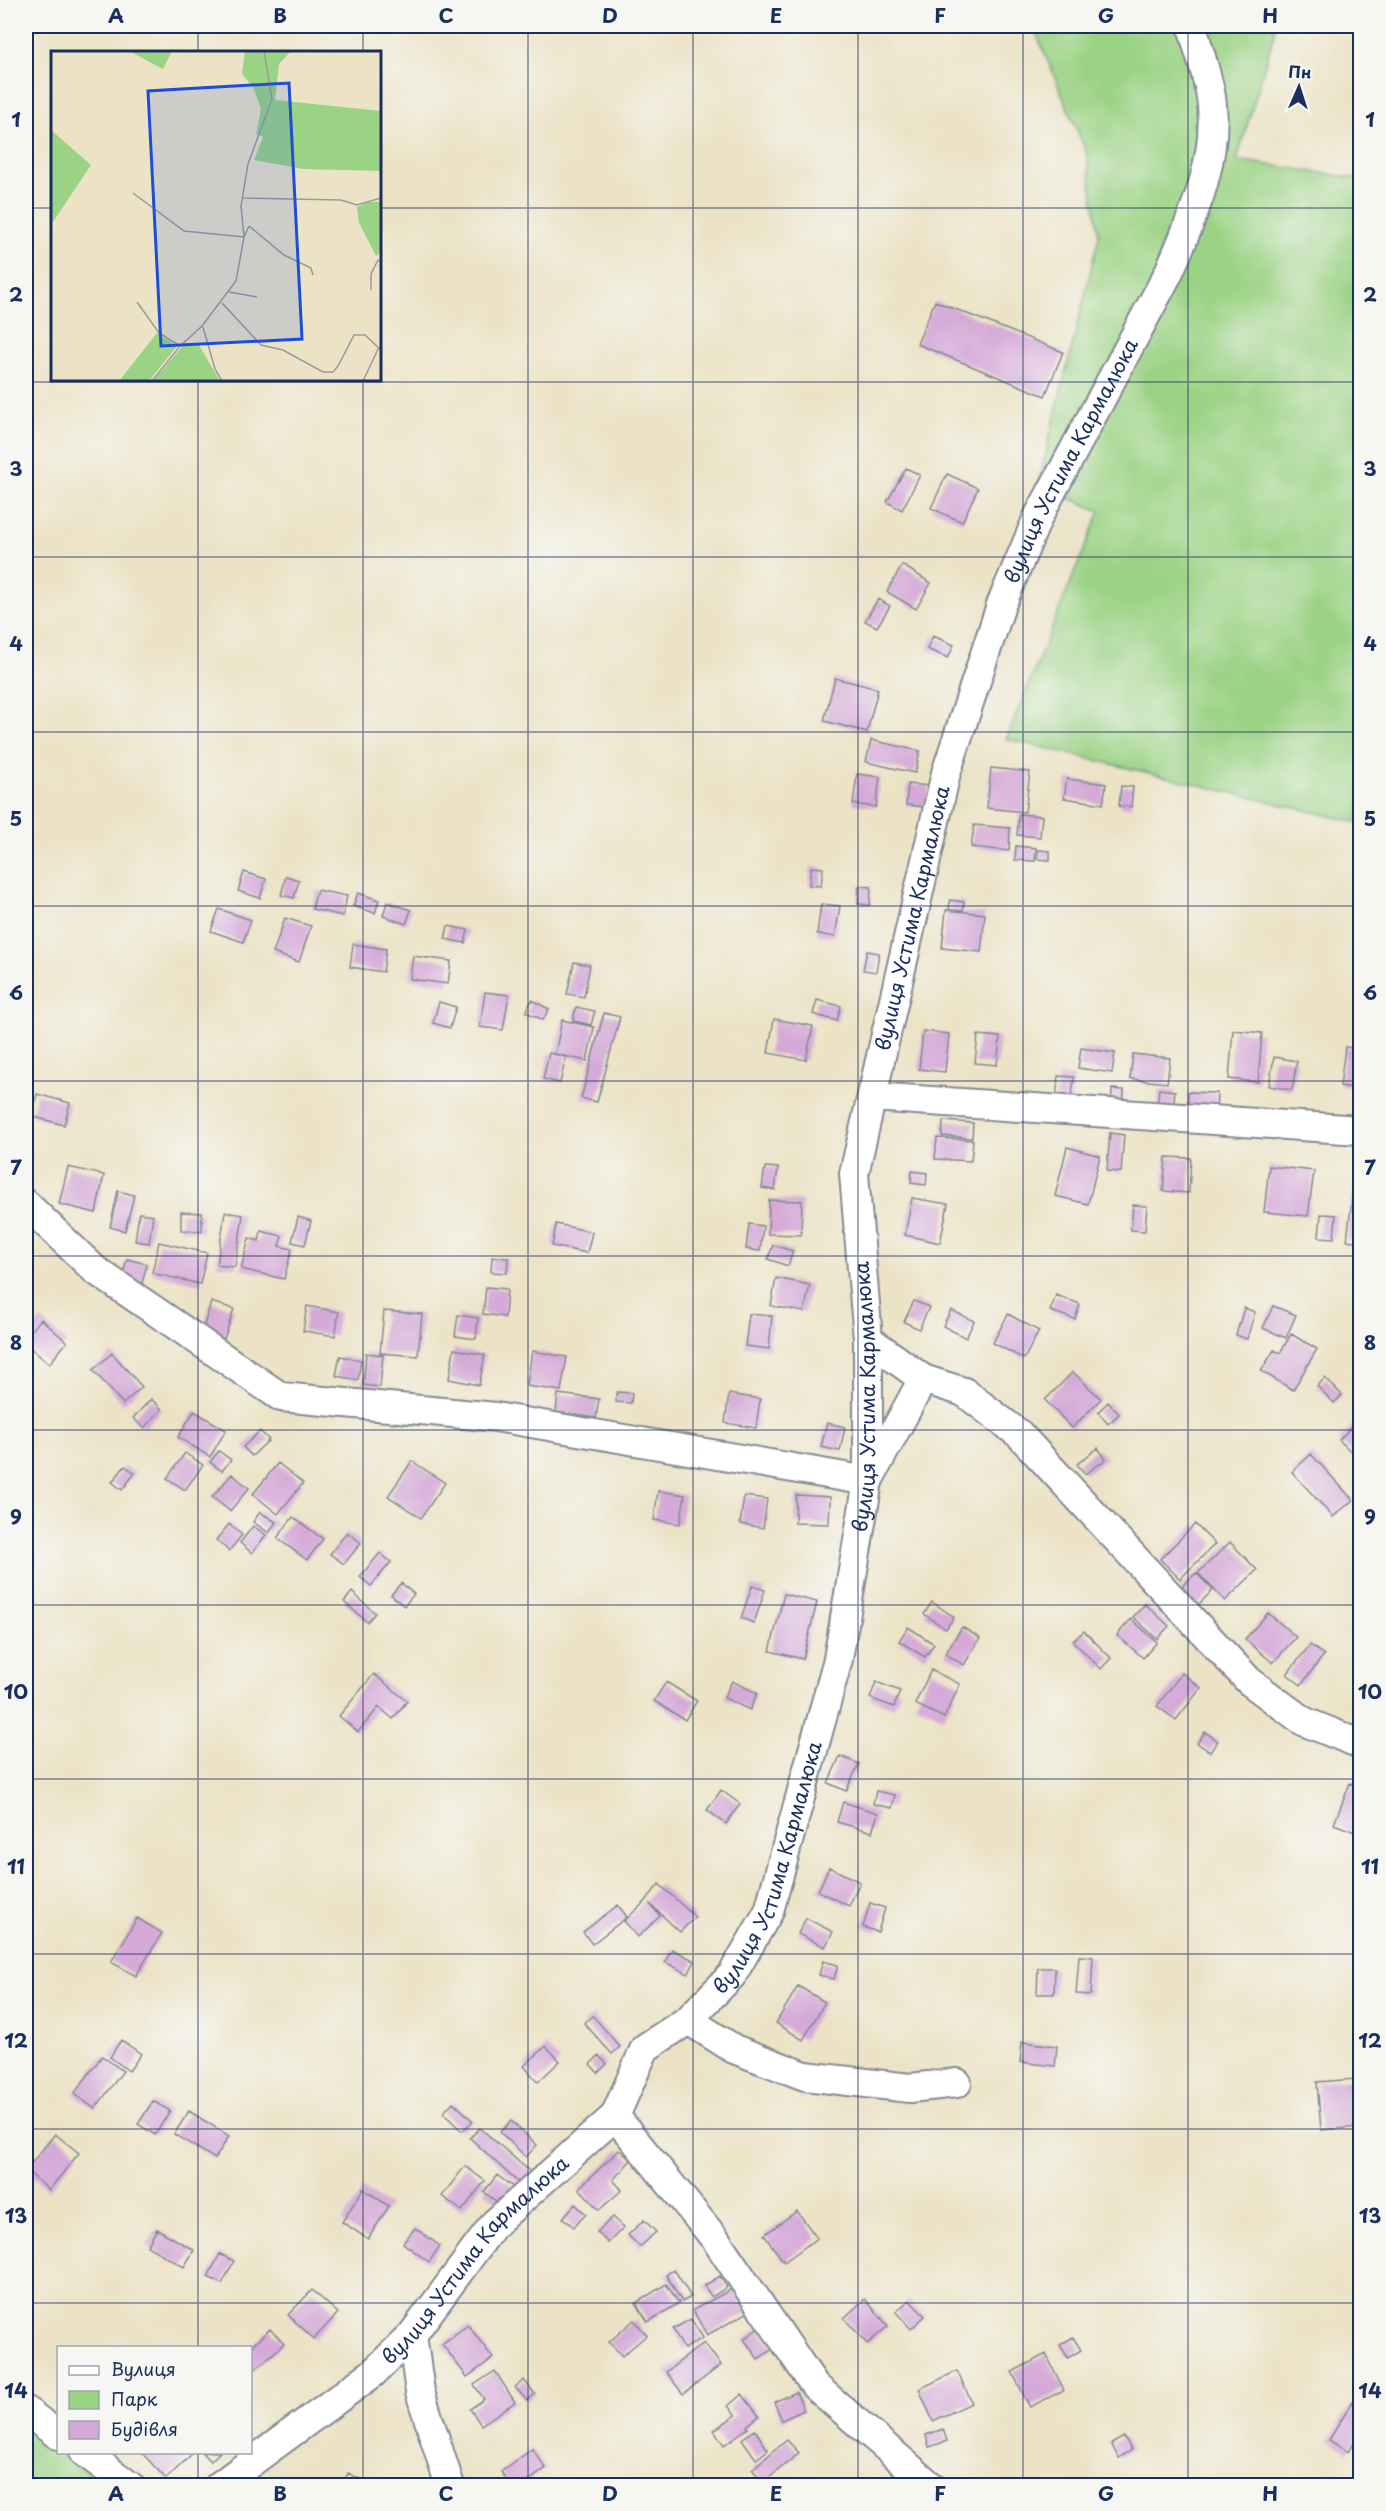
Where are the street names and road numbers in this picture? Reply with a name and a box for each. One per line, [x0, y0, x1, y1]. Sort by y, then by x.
street label: вулиця Устима Кармалюка [996, 332, 1145, 588]
street label: вулиця Устима Кармалюка [867, 782, 957, 1053]
street label: вулиця Устима Кармалюка [844, 1260, 882, 1534]
street label: вулиця Устима Кармалюка [705, 1737, 829, 2000]
street label: вулиця Устима Кармалюка [374, 2148, 575, 2371]

